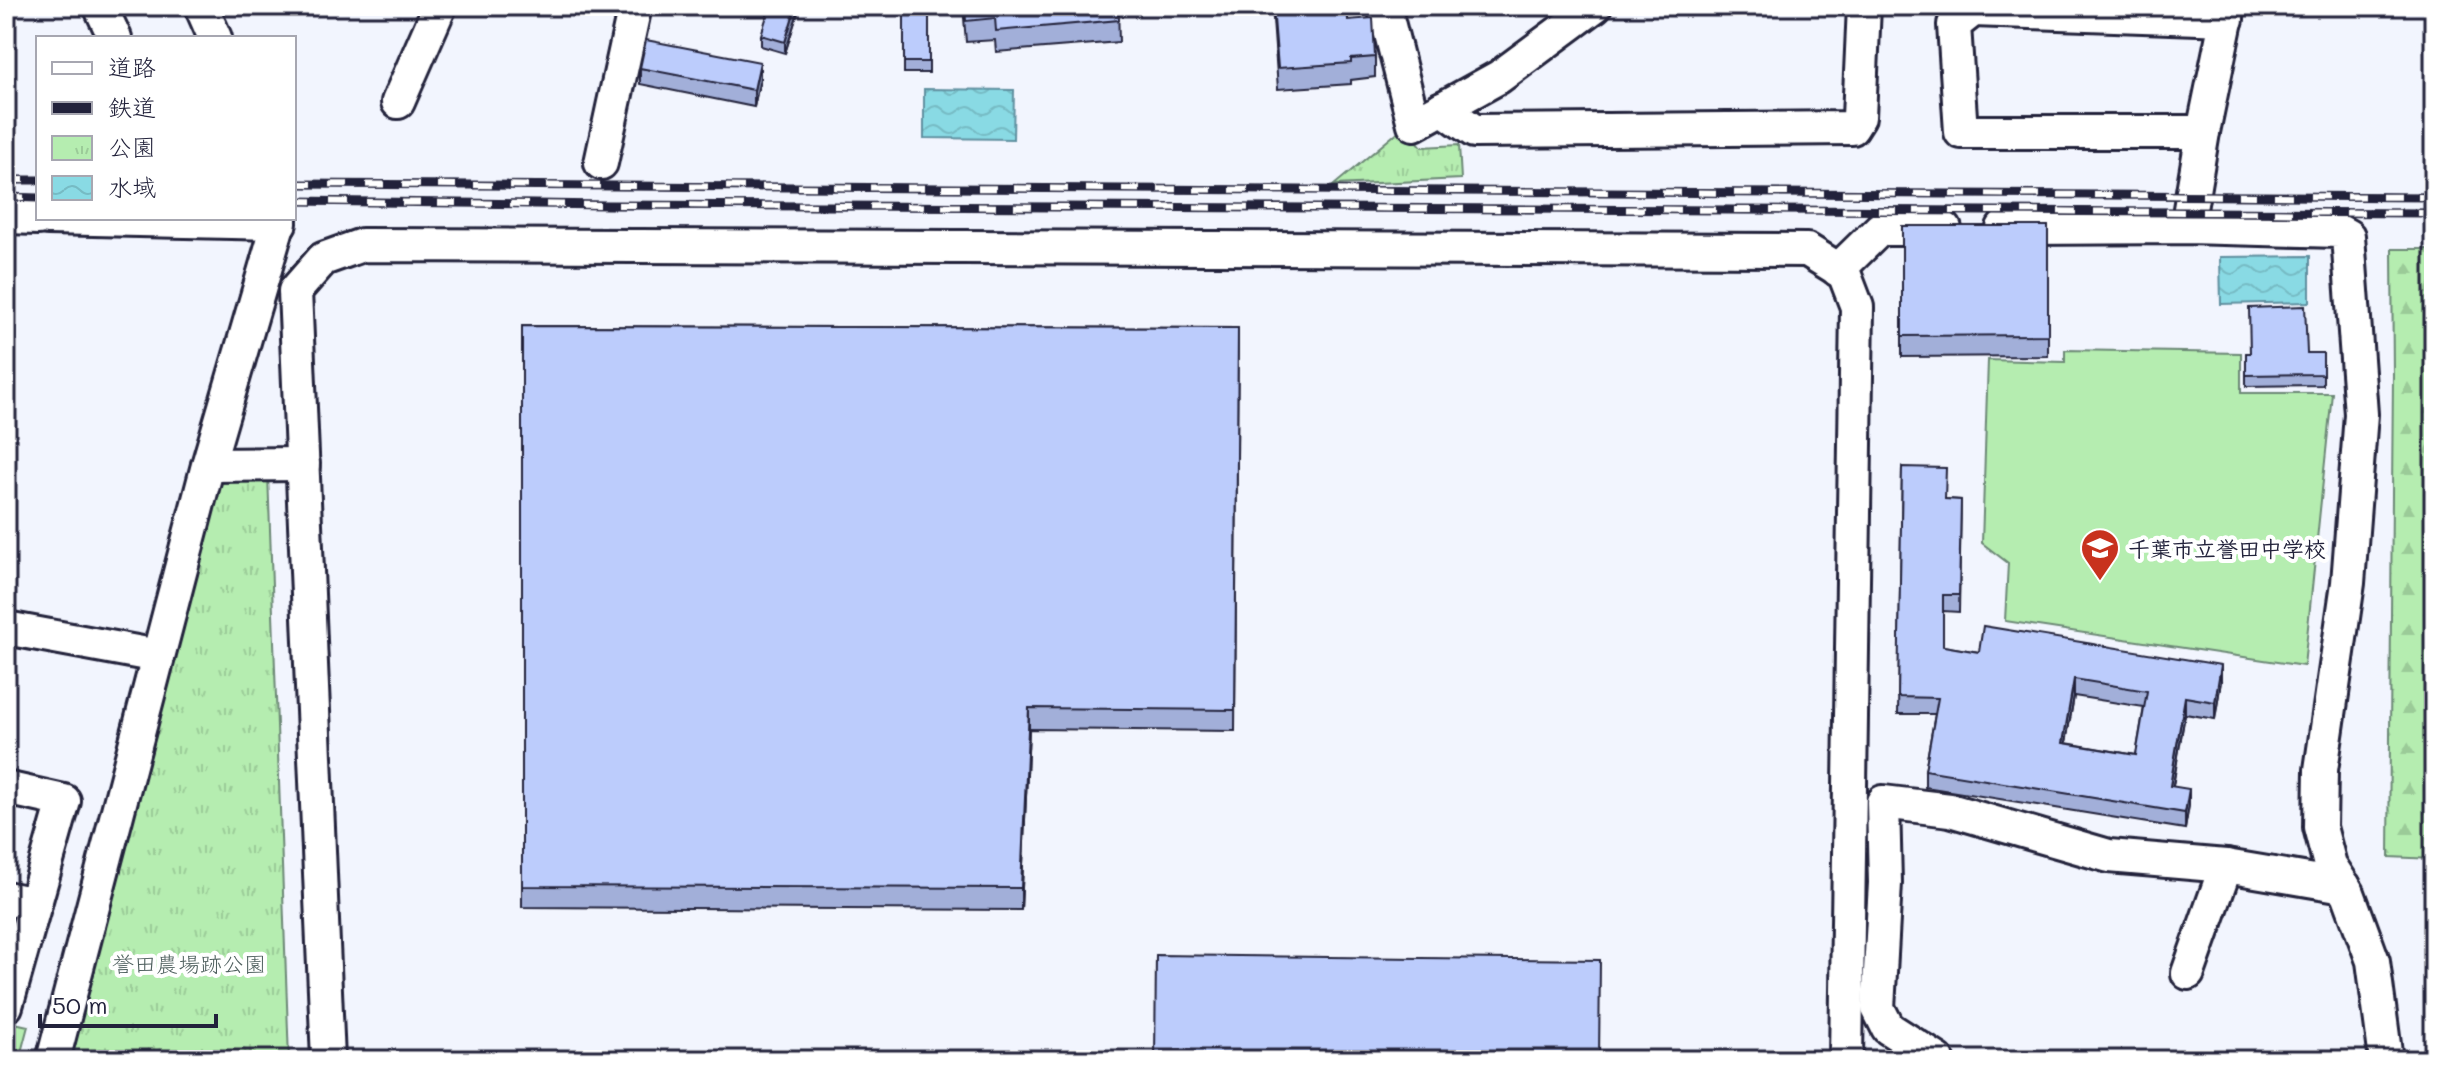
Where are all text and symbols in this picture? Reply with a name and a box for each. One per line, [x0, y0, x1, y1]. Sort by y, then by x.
legend [36, 36, 296, 220]
text: 道路 [108, 51, 156, 82]
text: 鉄道 [108, 91, 156, 122]
text: 公園 [108, 131, 156, 162]
text: 水域 [108, 171, 156, 202]
school or university icon: 千葉市立誉田中学校 [2079, 527, 2121, 582]
place label: 千葉市立誉田中学校 [2128, 534, 2326, 563]
park label: 誉田農場跡公園 [112, 949, 266, 978]
scale bar [40, 978, 216, 1028]
text: 50 m [52, 989, 108, 1020]

